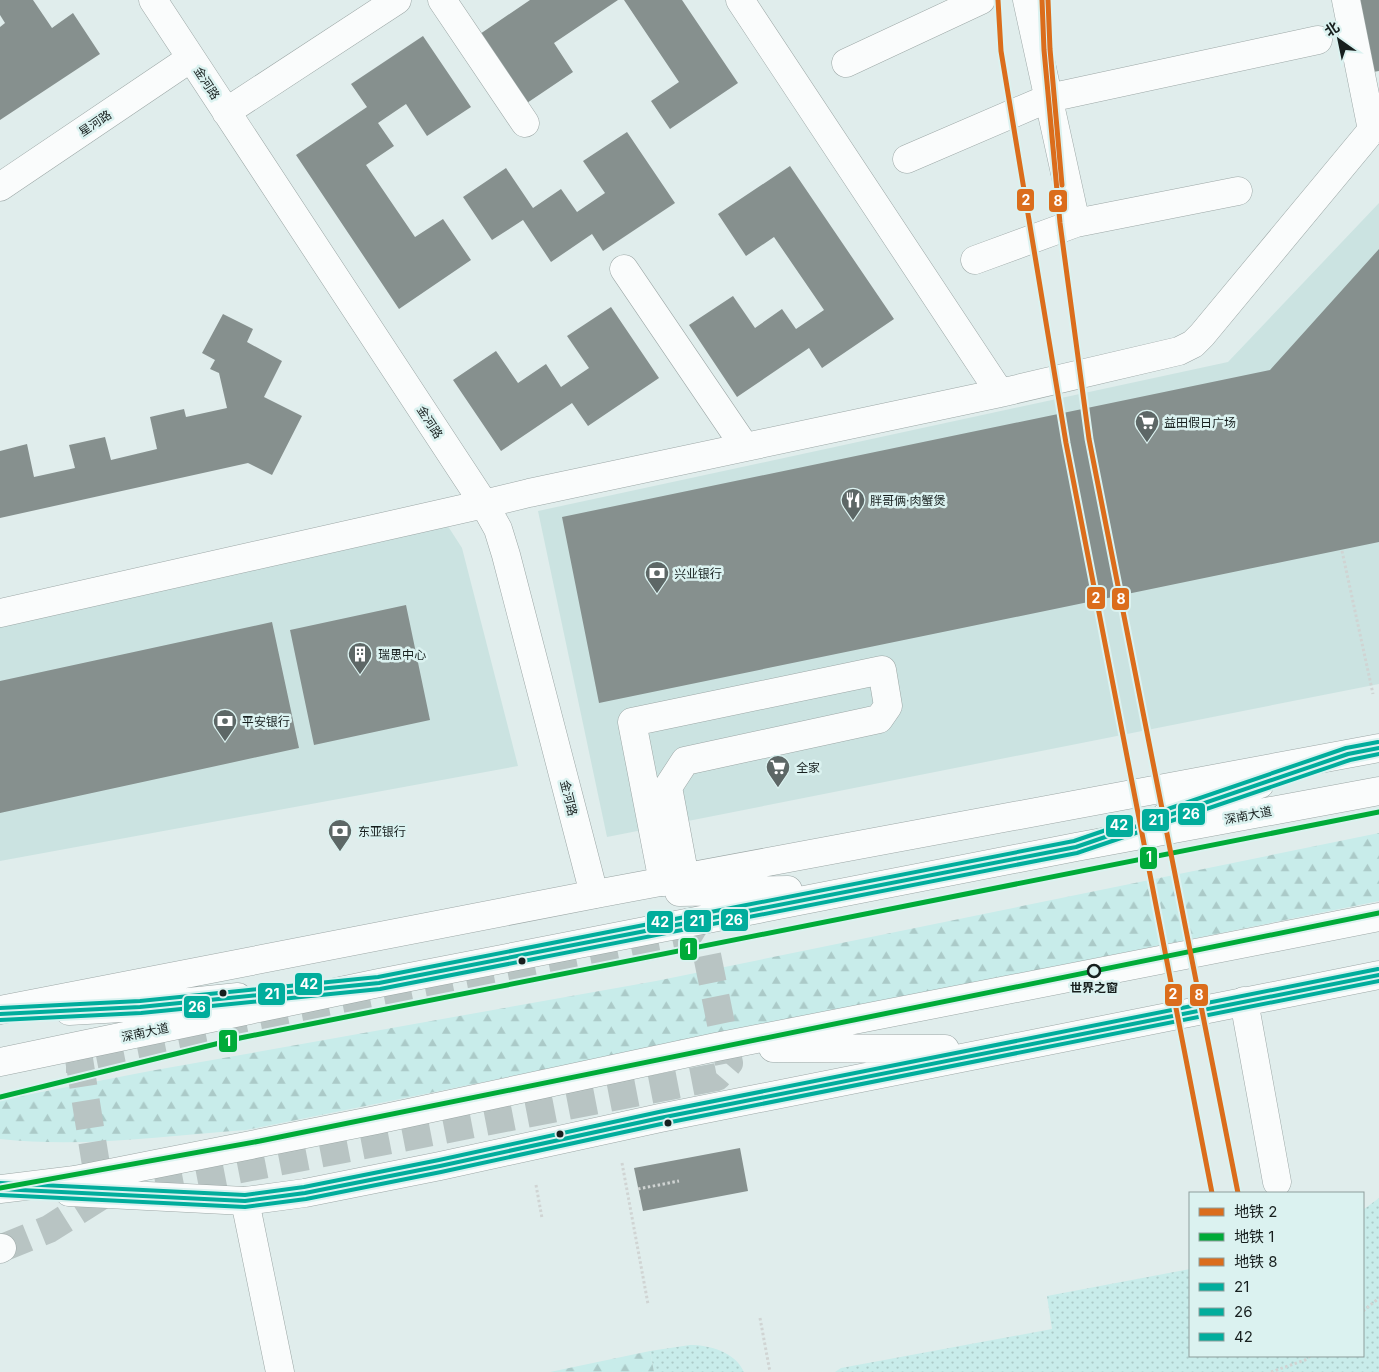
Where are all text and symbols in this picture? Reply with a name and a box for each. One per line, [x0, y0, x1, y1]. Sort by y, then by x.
north arrow [1314, 15, 1364, 65]
text: 北 [1321, 18, 1342, 40]
street label: 金河路 [191, 64, 223, 102]
street label: 星河路 [76, 107, 114, 139]
line badge: 2 [1016, 188, 1035, 212]
line badge: 8 [1048, 189, 1068, 213]
text: 2 [1022, 191, 1031, 208]
text: 8 [1053, 192, 1063, 209]
street label: 金河路 [414, 403, 446, 441]
supermarket icon: 益田假日广场 [1134, 409, 1160, 443]
place label: 益田假日广场 [1164, 415, 1236, 430]
restaurant icon: 胖哥俩·肉蟹煲 [840, 487, 866, 521]
place label: 胖哥俩·肉蟹煲 [870, 493, 945, 508]
bank icon: 兴业银行 [644, 560, 670, 594]
place label: 兴业银行 [674, 566, 722, 581]
line badge: 2 [1086, 586, 1106, 610]
line badge: 8 [1111, 587, 1130, 611]
text: 2 [1092, 589, 1101, 606]
text: 8 [1116, 590, 1126, 607]
building icon: 瑞思中心 [347, 641, 373, 675]
place label: 瑞思中心 [378, 647, 426, 662]
bank icon: 平安银行 [212, 708, 238, 742]
place label: 平安银行 [242, 714, 290, 729]
supermarket icon: 全家 [765, 754, 791, 788]
place label: 全家 [796, 760, 820, 775]
street label: 金河路 [557, 779, 581, 817]
line badge: 26 [1177, 802, 1206, 826]
street label: 深南大道 [1223, 803, 1273, 827]
text: 26 [1182, 805, 1200, 822]
line badge: 21 [1141, 808, 1170, 832]
text: 21 [1149, 811, 1163, 828]
line badge: 42 [1105, 814, 1134, 838]
text: 42 [1110, 816, 1128, 833]
bank icon: 东亚银行 [327, 818, 353, 852]
place label: 东亚银行 [358, 824, 406, 839]
line badge: 1 [1139, 846, 1158, 870]
text: 1 [1146, 848, 1152, 865]
line badge: 26 [720, 908, 749, 932]
line badge: 21 [683, 909, 712, 933]
line badge: 42 [646, 910, 674, 934]
text: 26 [725, 911, 743, 928]
text: 21 [690, 912, 704, 929]
text: 42 [651, 913, 669, 930]
line badge: 1 [679, 937, 698, 961]
text: 1 [685, 940, 691, 957]
unlabelled marker [517, 956, 527, 966]
marker: 世界之窗 [1087, 964, 1101, 978]
line badge: 42 [294, 972, 323, 996]
text: 42 [300, 975, 318, 992]
place label: 世界之窗 [1070, 980, 1118, 995]
line badge: 21 [257, 982, 286, 1006]
line badge: 2 [1164, 983, 1183, 1007]
line badge: 8 [1189, 983, 1209, 1007]
text: 21 [265, 985, 279, 1002]
text: 2 [1169, 985, 1178, 1002]
text: 8 [1194, 986, 1204, 1003]
unlabelled marker [218, 988, 228, 998]
line badge: 26 [183, 995, 211, 1019]
text: 26 [188, 998, 206, 1015]
street label: 深南大道 [120, 1020, 170, 1044]
line badge: 1 [218, 1029, 238, 1053]
text: 1 [225, 1032, 231, 1049]
unlabelled marker [663, 1118, 673, 1128]
unlabelled marker [555, 1129, 565, 1139]
legend [1189, 1192, 1364, 1357]
text: 地铁 2 [1234, 1202, 1277, 1221]
text: 地铁 1 [1234, 1227, 1274, 1246]
text: 地铁 8 [1234, 1252, 1278, 1271]
text: 21 [1234, 1277, 1249, 1296]
text: 26 [1234, 1302, 1252, 1321]
text: 42 [1234, 1327, 1253, 1346]

